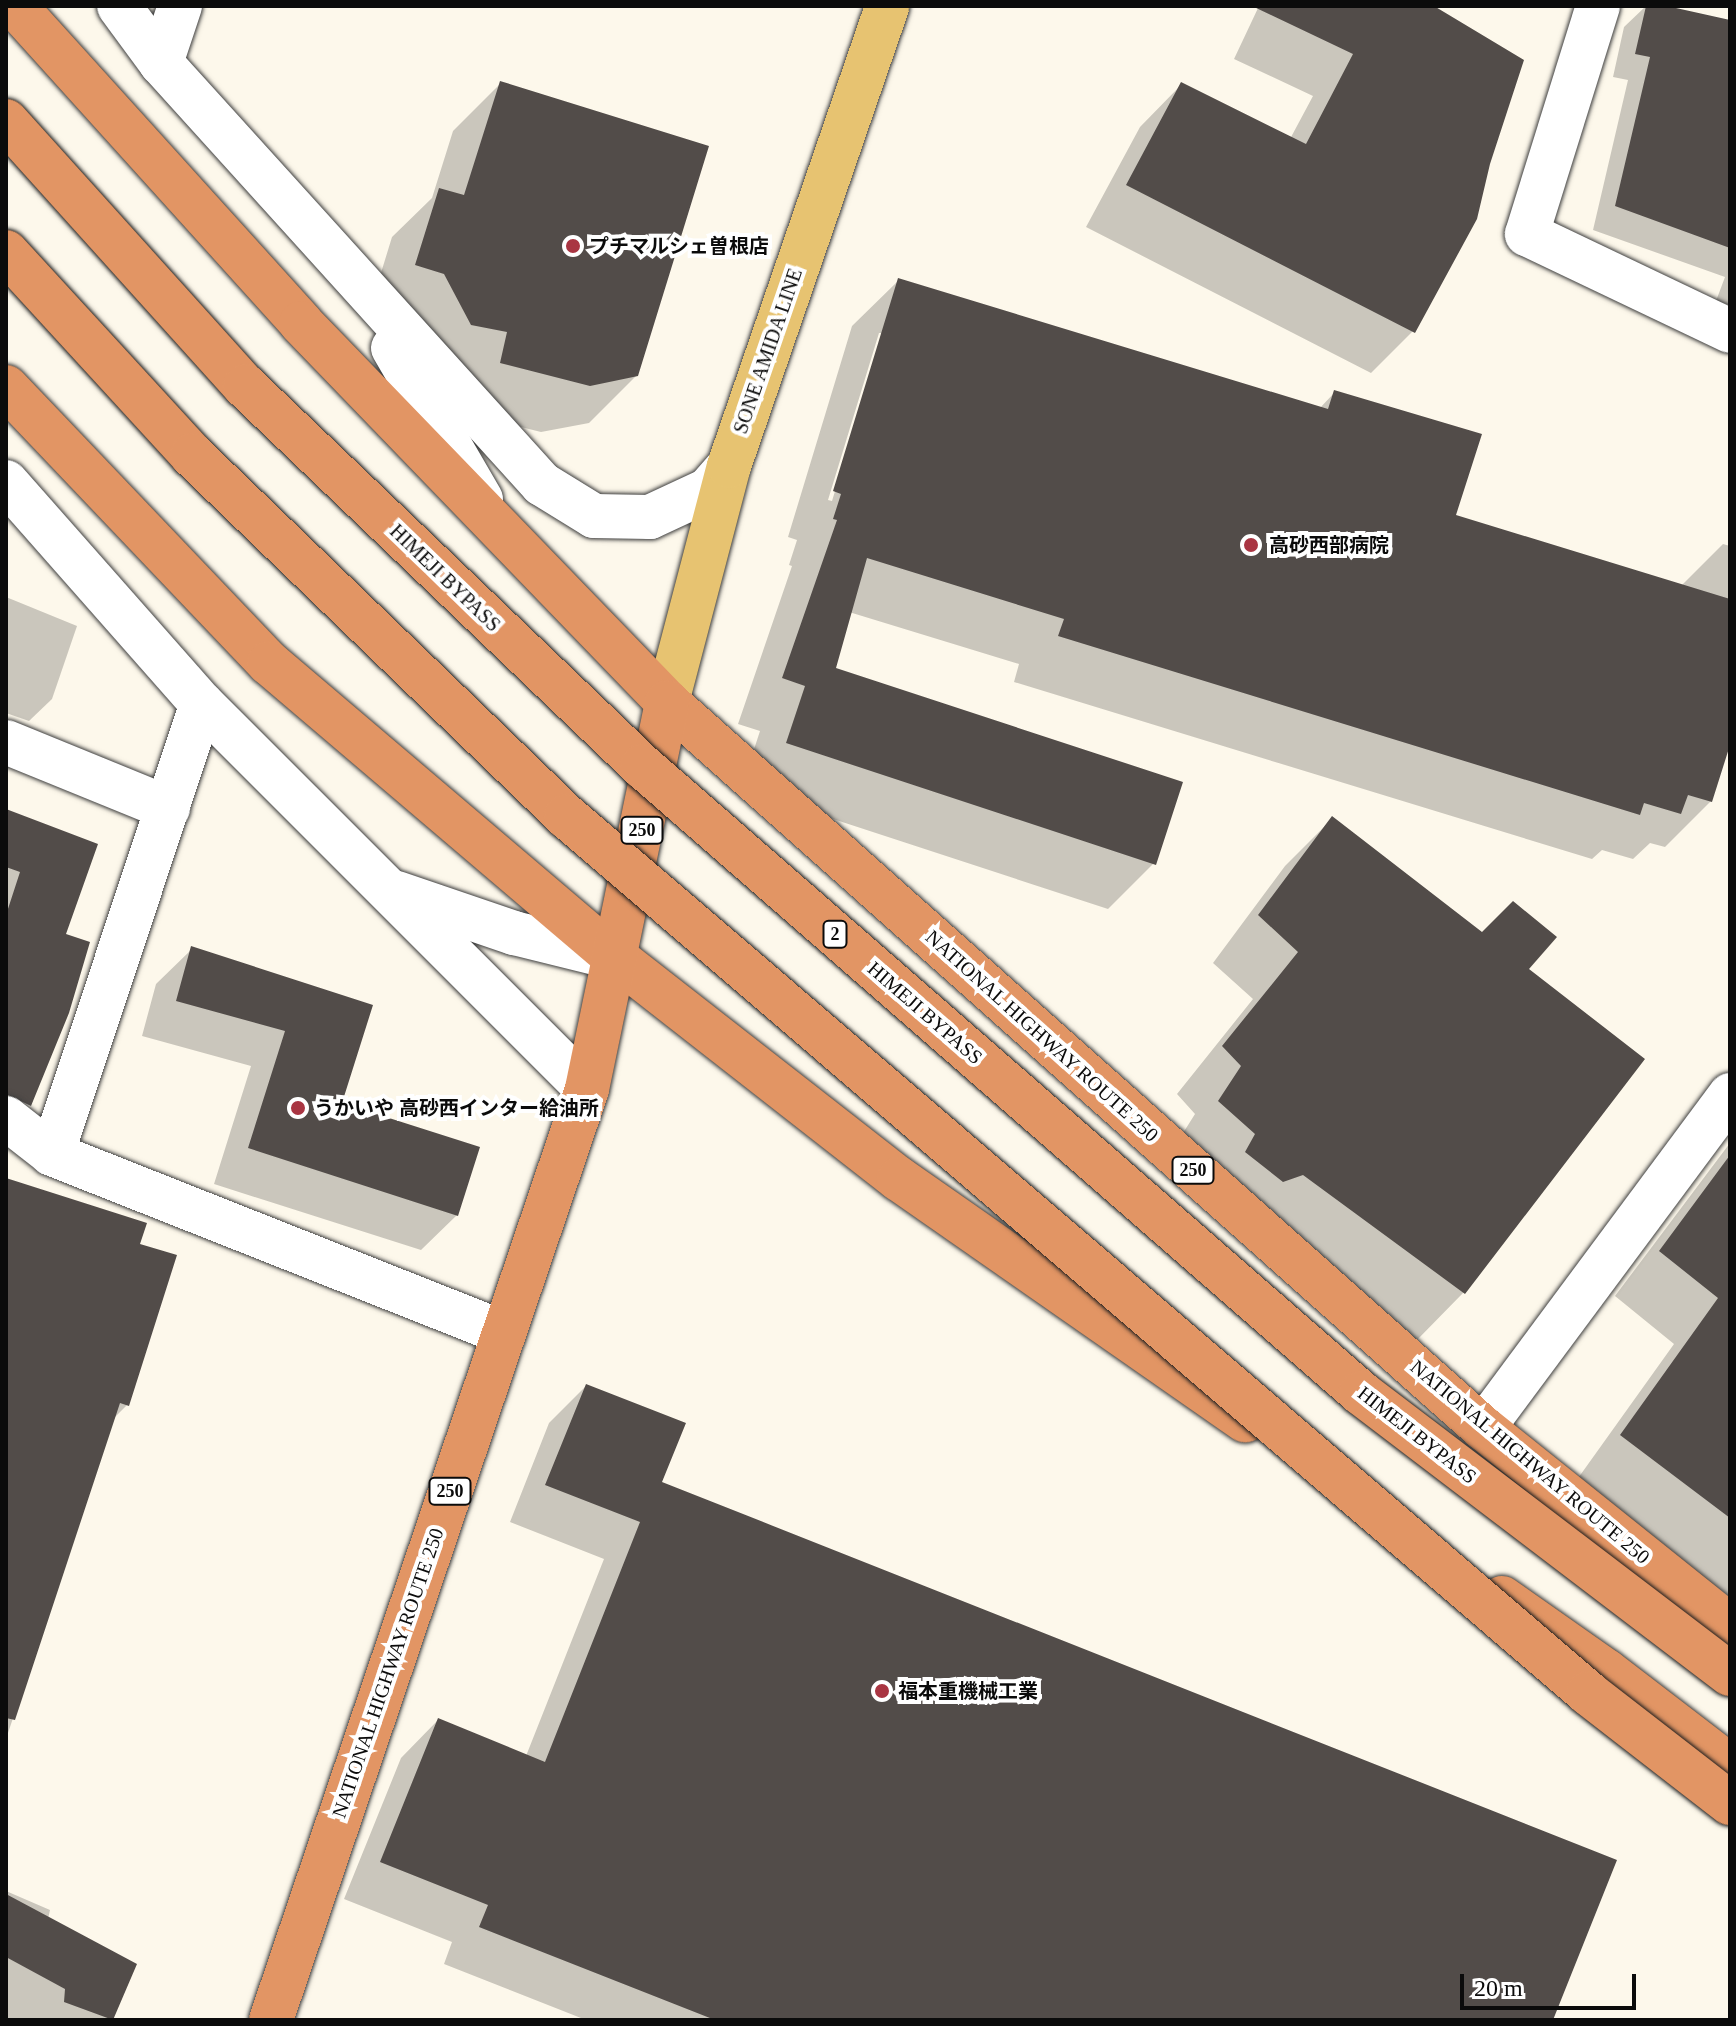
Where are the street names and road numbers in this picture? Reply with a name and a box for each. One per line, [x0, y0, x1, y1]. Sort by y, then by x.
street label: SONE AMIDA LINE [728, 264, 808, 438]
street label: HIMEJI BYPASS [385, 519, 505, 637]
road number: 250 [620, 816, 664, 844]
road number: 2 [821, 920, 849, 948]
street label: NATIONAL HIGHWAY ROUTE 250 [920, 925, 1164, 1147]
street label: HIMEJI BYPASS [863, 957, 987, 1069]
road number: 250 [1171, 1156, 1215, 1184]
street label: NATIONAL HIGHWAY ROUTE 250 [1405, 1354, 1655, 1570]
street label: HIMEJI BYPASS [1353, 1381, 1481, 1489]
road number: 250 [428, 1477, 472, 1505]
street label: NATIONAL HIGHWAY ROUTE 250 [327, 1524, 449, 1822]

